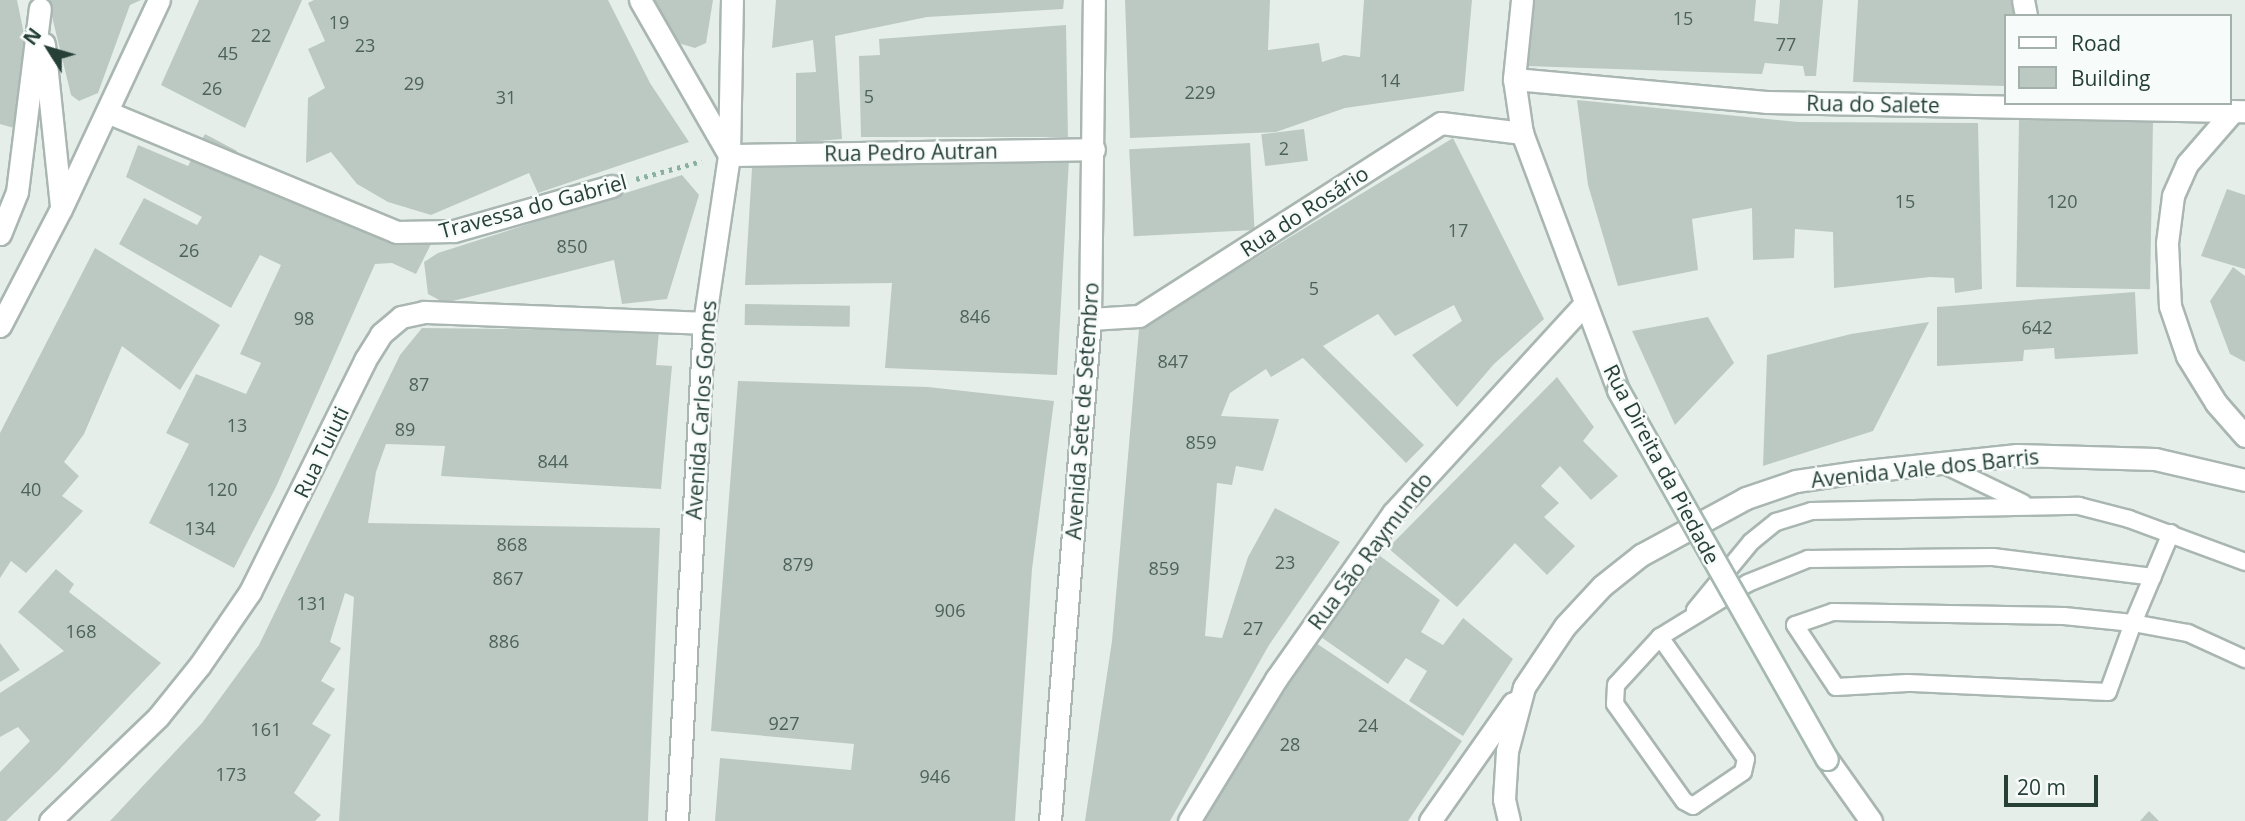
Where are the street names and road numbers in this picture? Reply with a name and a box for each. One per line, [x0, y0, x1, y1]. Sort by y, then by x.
street label: Rua do Salete [1806, 90, 1940, 118]
street label: Rua Pedro Autran [824, 138, 998, 166]
street label: Rua do Rosário [1235, 160, 1373, 262]
street label: Travessa do Gabriel [437, 169, 629, 243]
street label: Avenida Sete de Setembro [1060, 281, 1104, 541]
street label: Avenida Carlos Gomes [681, 300, 721, 520]
street label: Rua Direita da Piedade [1599, 360, 1725, 568]
street label: Rua Tuiuti [288, 402, 354, 502]
street label: Avenida Vale dos Barris [1810, 443, 2040, 493]
street label: Rua São Raymundo [1303, 468, 1437, 634]

